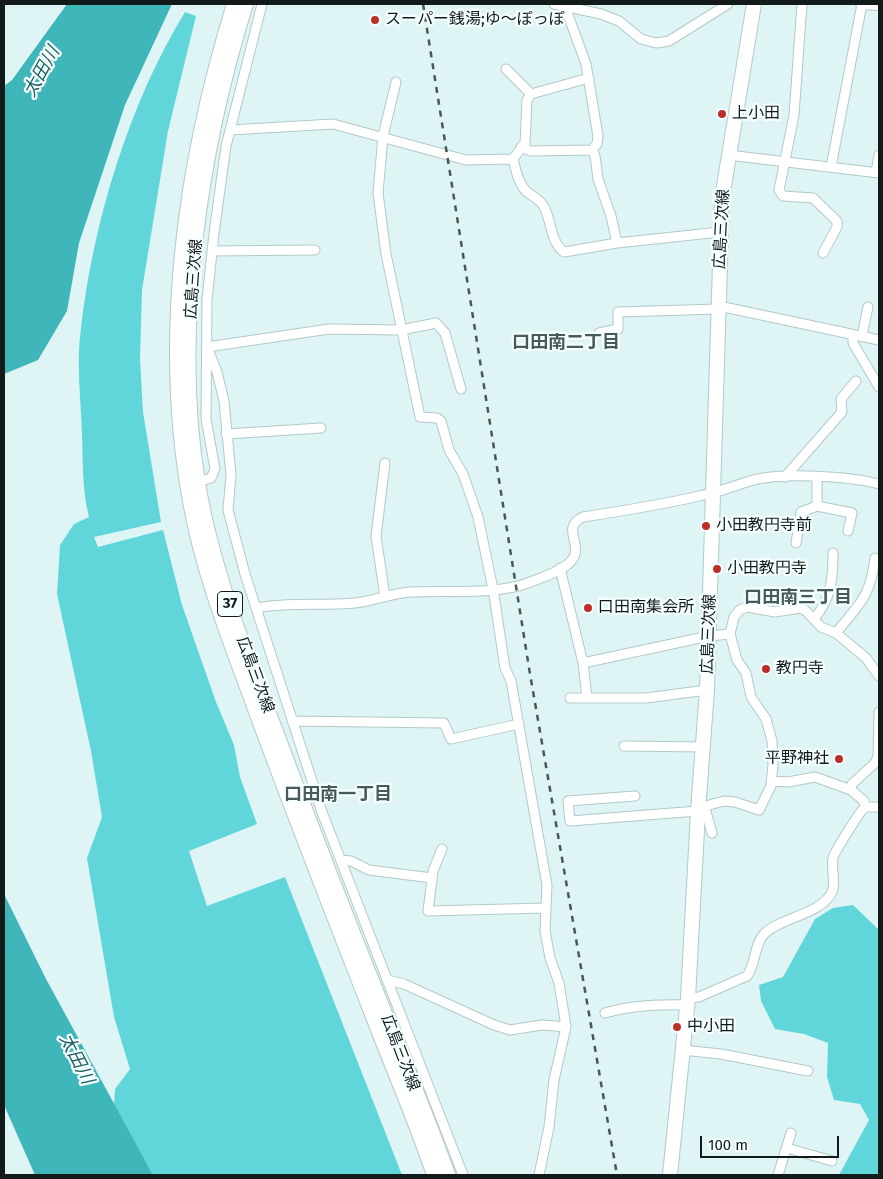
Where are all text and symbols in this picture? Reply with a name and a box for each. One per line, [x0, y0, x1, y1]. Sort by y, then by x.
place label: スーパー銭湯;ゆ～ぽっぽ [385, 10, 565, 30]
marker: スーパー銭湯;ゆ～ぽっぽ [369, 14, 381, 26]
water label: 太田川 [19, 43, 65, 101]
place label: 上小田 [732, 104, 780, 124]
marker: 上小田 [716, 108, 728, 120]
street label: 広島三次線 [710, 189, 734, 269]
street label: 広島三次線 [182, 238, 206, 320]
district label: 口田南二丁目 [512, 332, 620, 354]
place label: 小田教円寺前 [716, 516, 812, 536]
marker: 小田教円寺前 [700, 520, 712, 532]
place label: 小田教円寺 [727, 559, 807, 579]
marker: 小田教円寺 [711, 563, 723, 575]
district label: 口田南三丁目 [744, 587, 852, 609]
road number: 37 [218, 592, 242, 616]
street label: 広島三次線 [698, 594, 720, 674]
place label: 口田南集会所 [598, 598, 694, 618]
marker: 口田南集会所 [582, 602, 594, 614]
street label: 広島三次線 [232, 634, 278, 716]
place label: 教円寺 [776, 659, 824, 679]
marker: 教円寺 [760, 663, 772, 675]
place label: 平野神社 [765, 749, 829, 769]
marker: 平野神社 [833, 753, 845, 765]
district label: 口田南一丁目 [284, 784, 392, 806]
street label: 広島三次線 [377, 1012, 423, 1094]
place label: 中小田 [687, 1017, 735, 1037]
marker: 中小田 [671, 1021, 683, 1033]
water label: 太田川 [54, 1030, 98, 1088]
scale bar [703, 1126, 842, 1158]
text: 100 m [708, 1136, 748, 1154]

